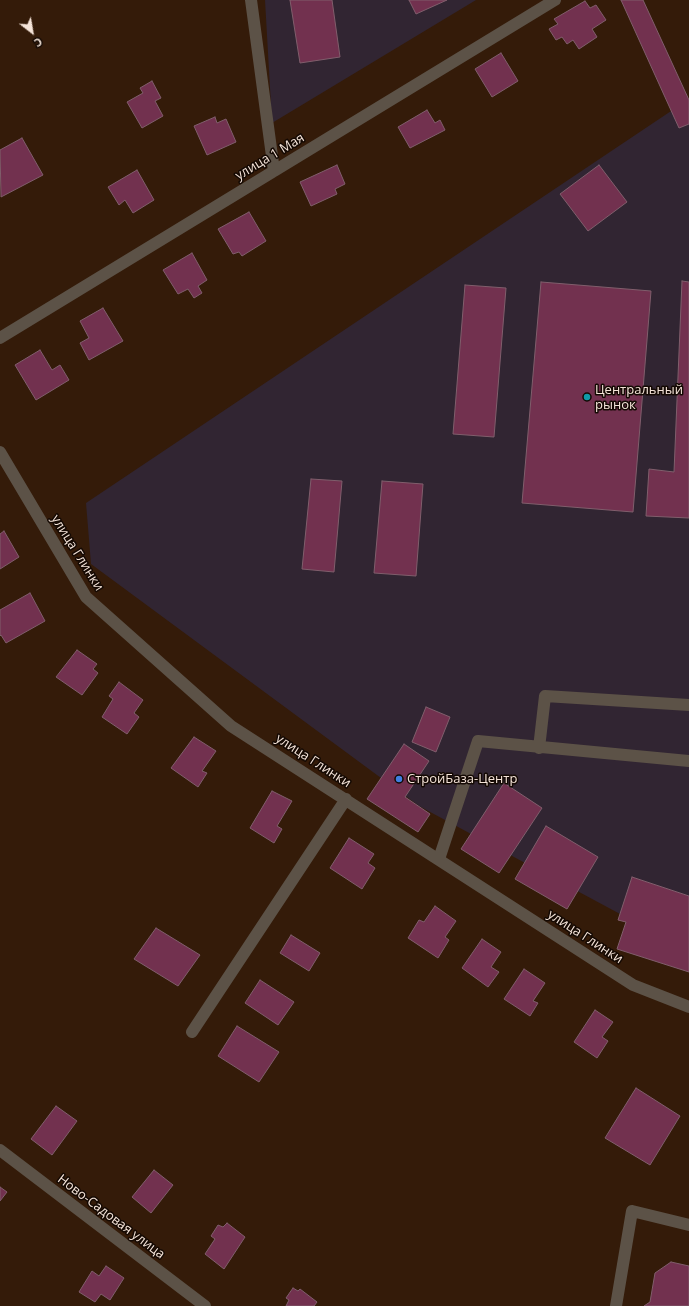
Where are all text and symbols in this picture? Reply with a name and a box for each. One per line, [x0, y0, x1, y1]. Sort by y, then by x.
north arrow [12, 12, 52, 52]
text: С [32, 34, 45, 51]
street label: улица 1 Мая [233, 130, 307, 184]
place label: Центральный рынок [595, 382, 683, 413]
marker: Центральный рынок [582, 392, 592, 402]
street label: улица Глинки [47, 512, 107, 594]
street label: улица Глинки [272, 731, 354, 791]
place label: СтройБаза-Центр [407, 771, 517, 787]
marker: СтройБаза-Центр [394, 774, 404, 784]
street label: улица Глинки [544, 907, 626, 967]
street label: Ново-Садовая улица [54, 1172, 168, 1262]

